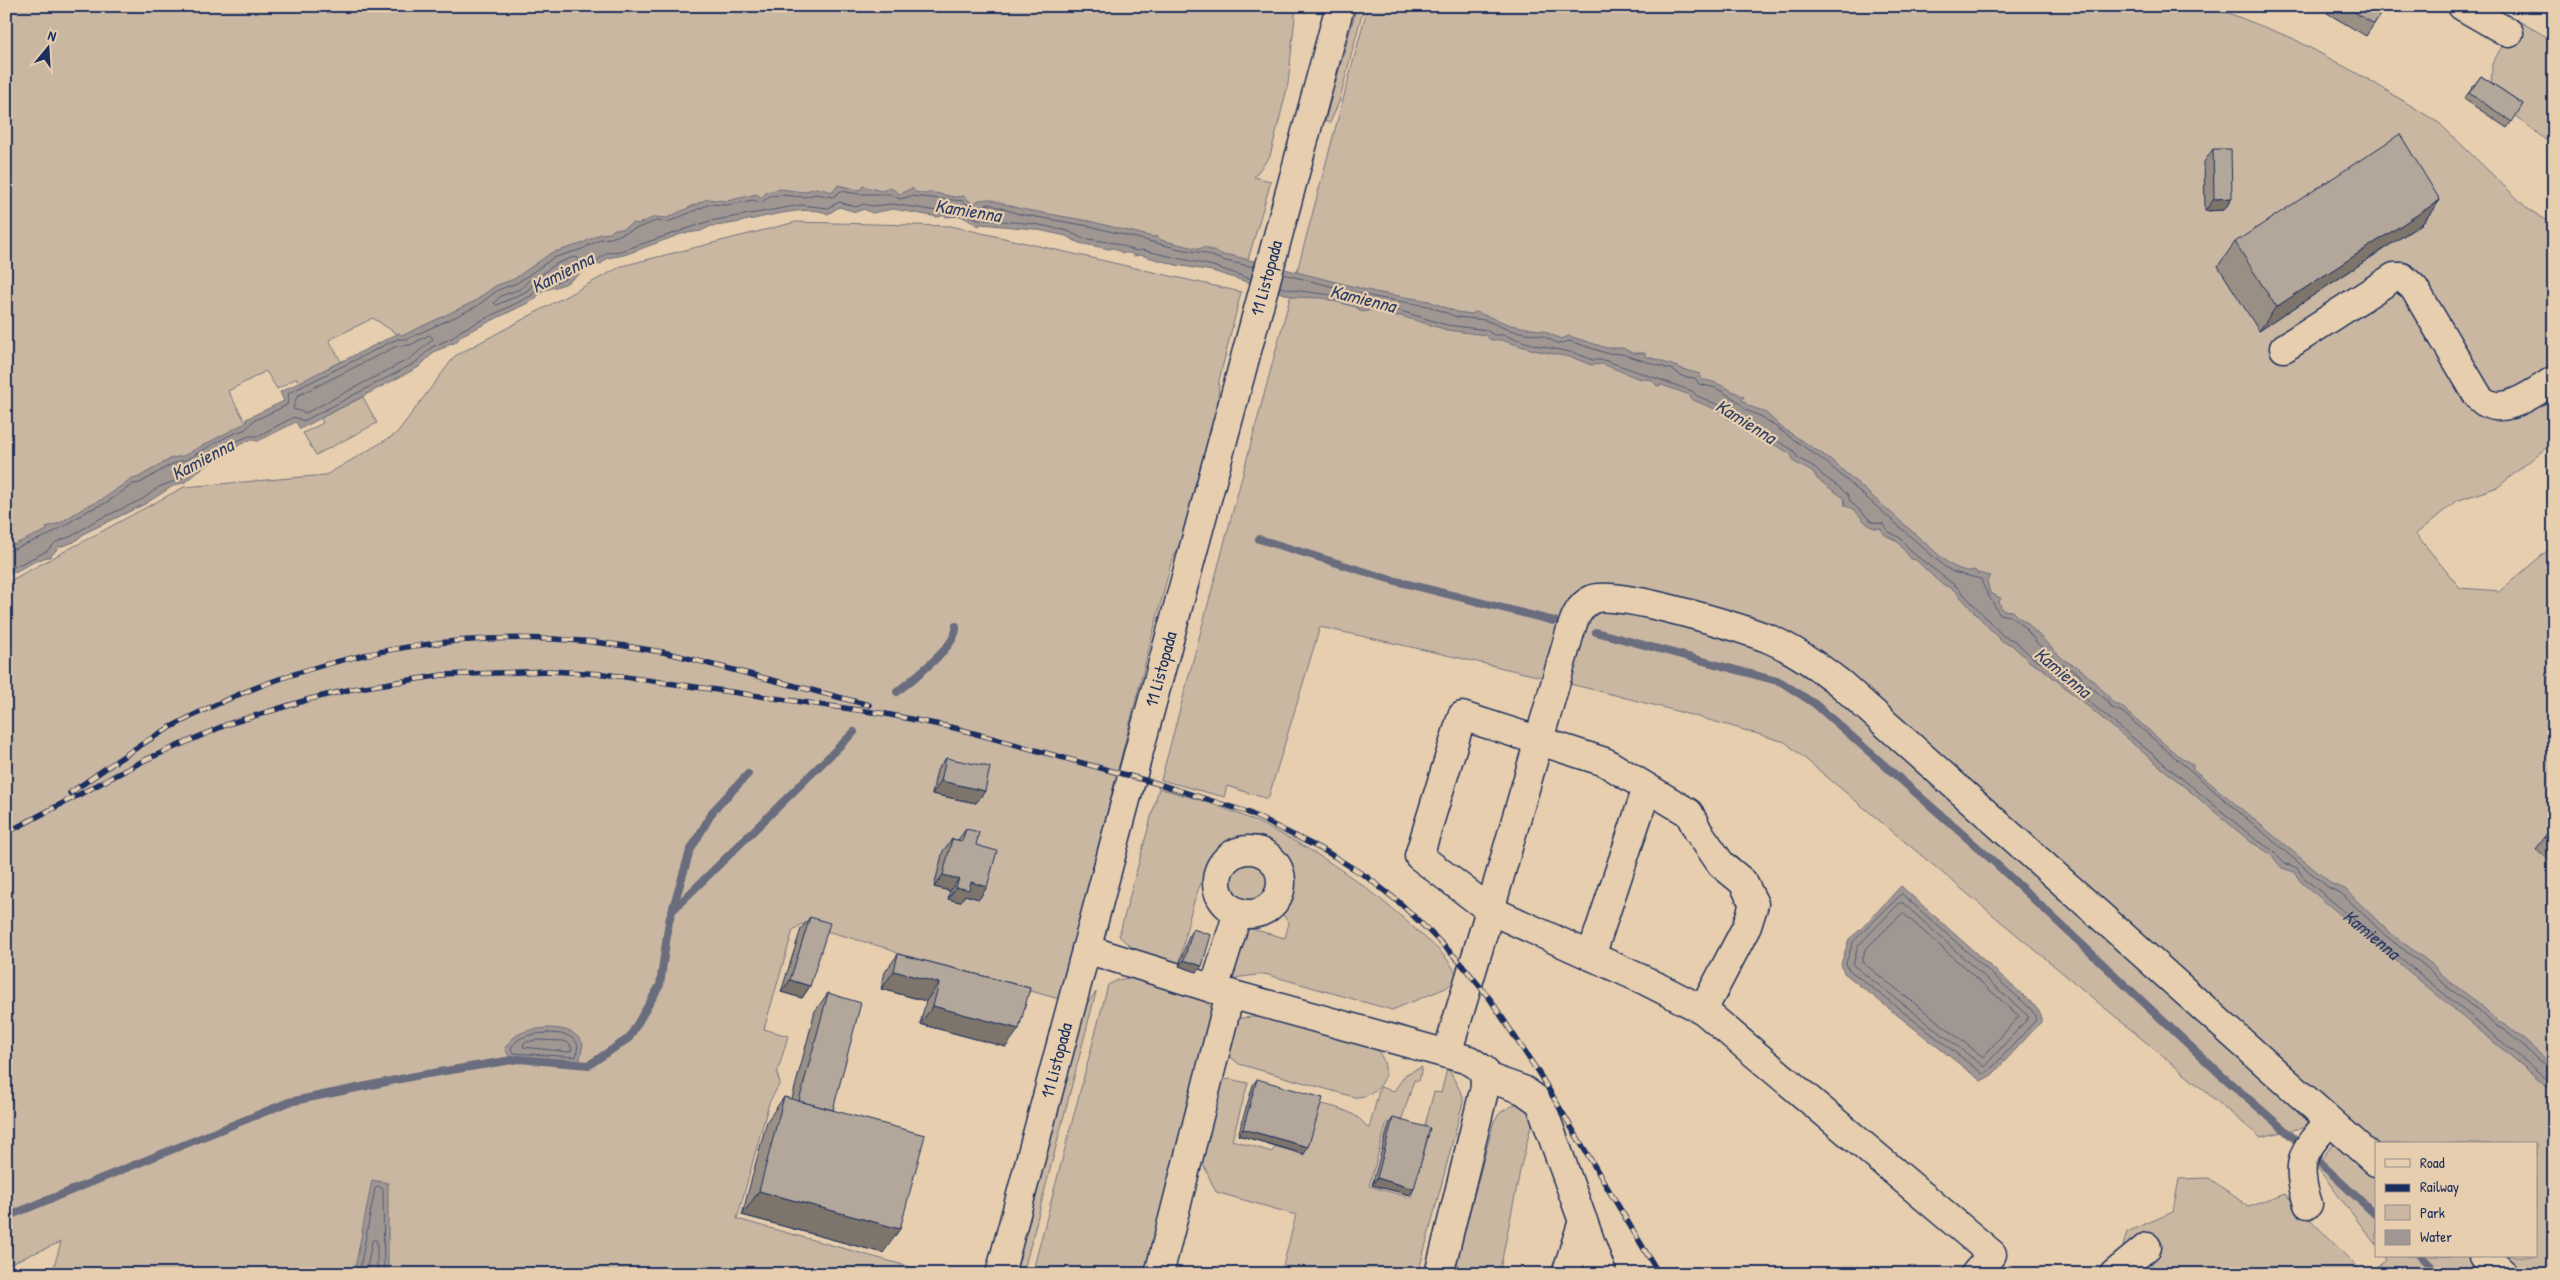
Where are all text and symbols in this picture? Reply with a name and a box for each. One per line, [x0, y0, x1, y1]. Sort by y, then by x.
north arrow [22, 22, 72, 72]
text: N [46, 25, 59, 46]
water label: Kamienna [933, 192, 1006, 228]
street label: 11 Listopada [1244, 237, 1288, 318]
water label: Kamienna [526, 244, 600, 299]
water label: Kamienna [1327, 277, 1401, 319]
water label: Kamienna [1711, 392, 1783, 451]
water label: Kamienna [166, 431, 240, 486]
street label: 11 Listopada [1138, 628, 1183, 710]
water label: Kamienna [2029, 641, 2099, 705]
water label: Kamienna [2338, 903, 2408, 967]
street label: 11 Listopada [1034, 1020, 1078, 1101]
legend [2375, 1142, 2538, 1258]
text: Road [2420, 1152, 2445, 1173]
text: Railway [2420, 1176, 2459, 1197]
text: Park [2420, 1202, 2445, 1223]
text: Water [2420, 1226, 2452, 1247]

